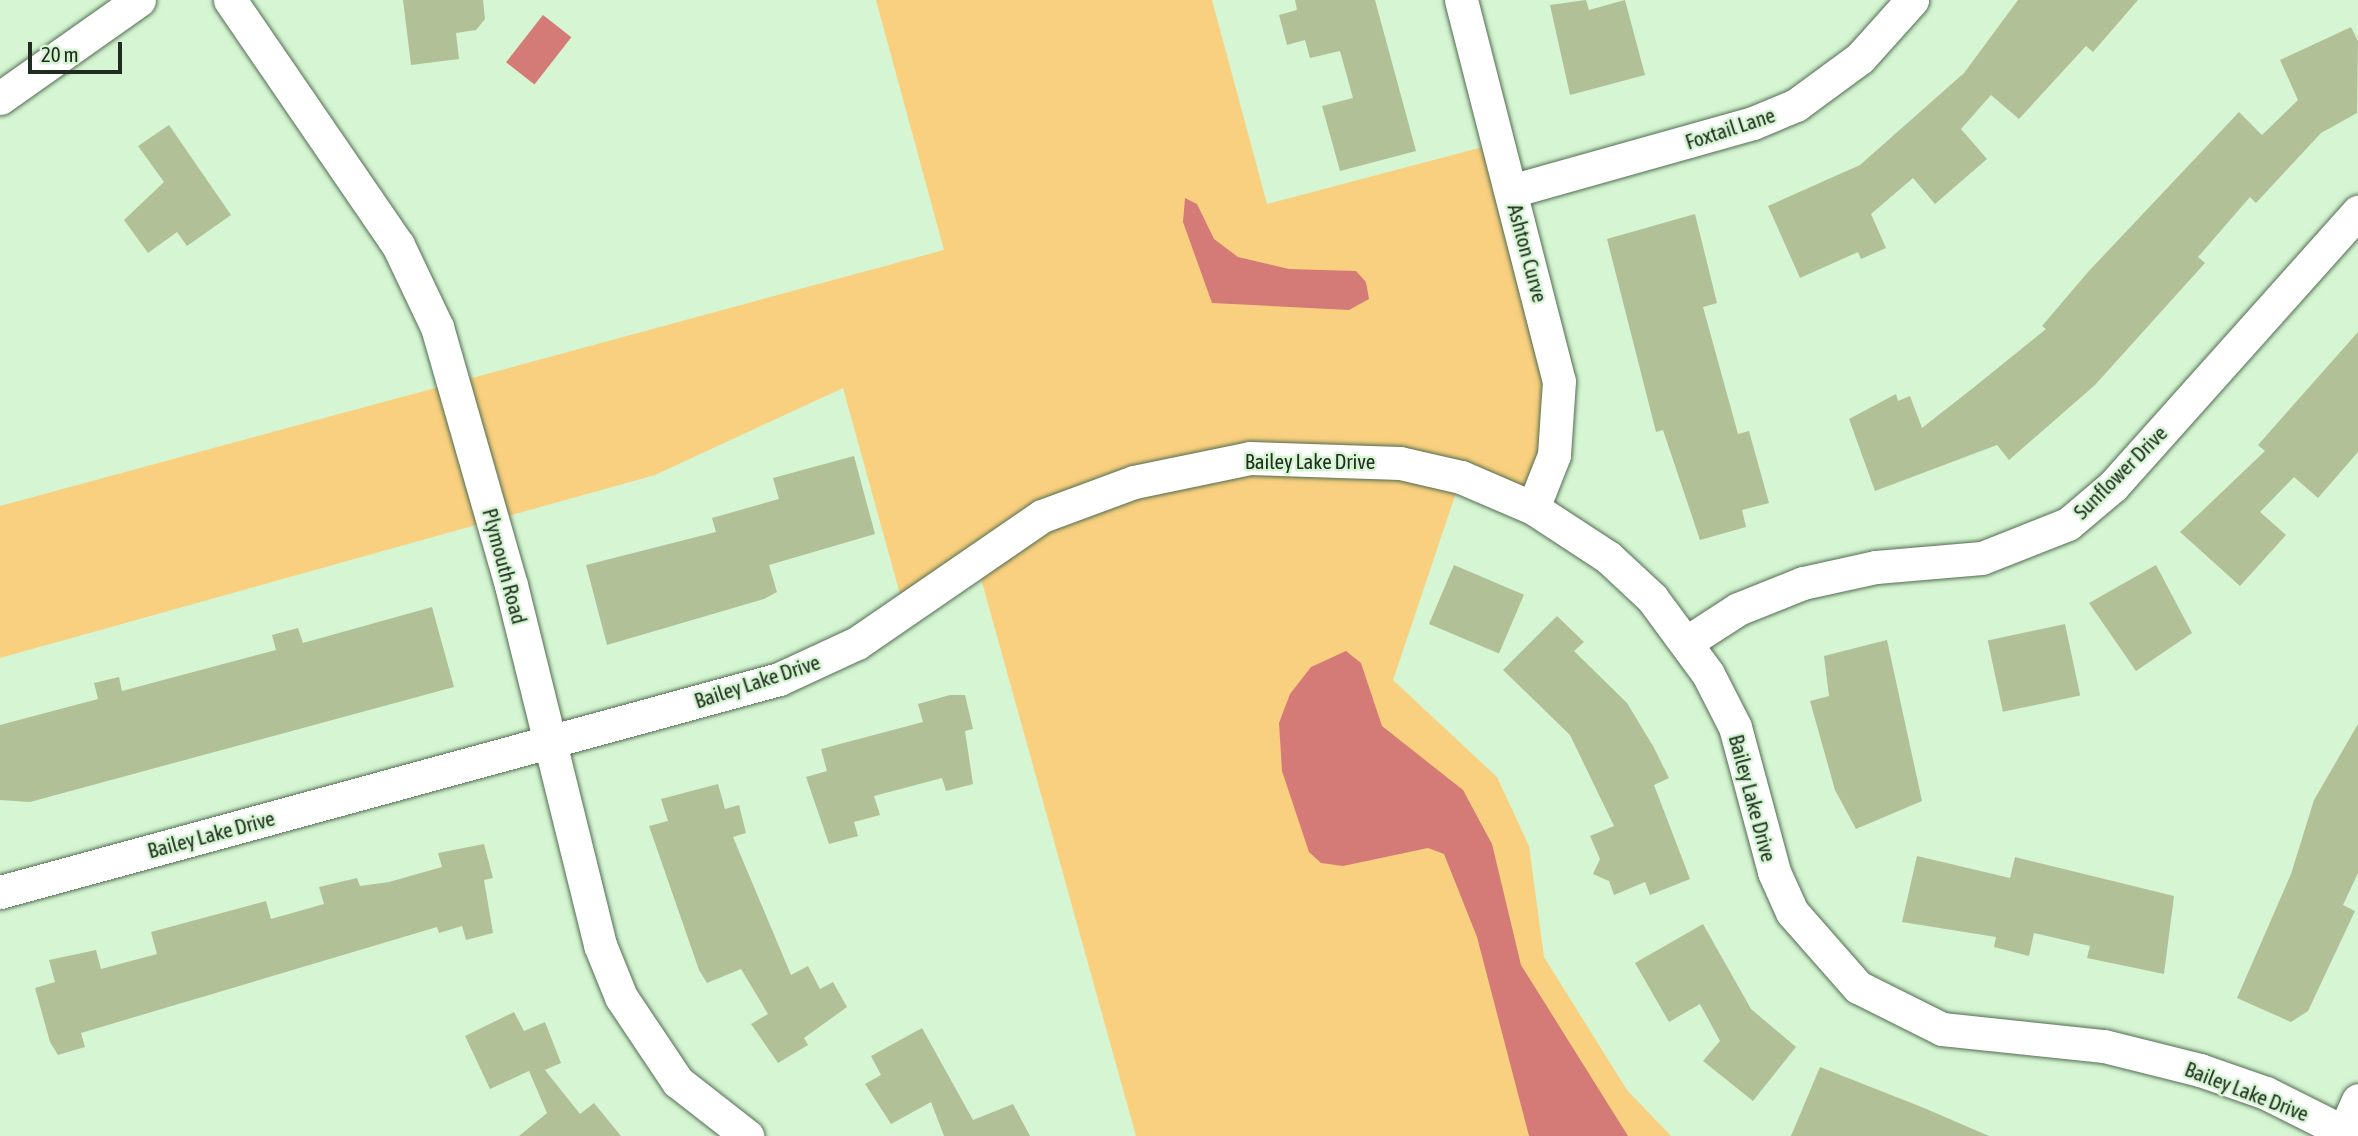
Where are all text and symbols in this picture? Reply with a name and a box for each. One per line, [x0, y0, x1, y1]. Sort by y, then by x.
scale bar [32, 28, 126, 72]
text: 20 m [41, 42, 79, 66]
street label: Foxtail Lane [1682, 102, 1778, 154]
street label: Ashton Curve [1503, 201, 1553, 305]
street label: Sunflower Drive [2068, 420, 2172, 524]
street label: Bailey Lake Drive [1245, 448, 1375, 474]
street label: Plymouth Road [477, 505, 533, 627]
street label: Bailey Lake Drive [691, 649, 823, 713]
street label: Bailey Lake Drive [1724, 732, 1782, 864]
street label: Bailey Lake Drive [145, 805, 277, 863]
street label: Bailey Lake Drive [2182, 1056, 2312, 1126]

